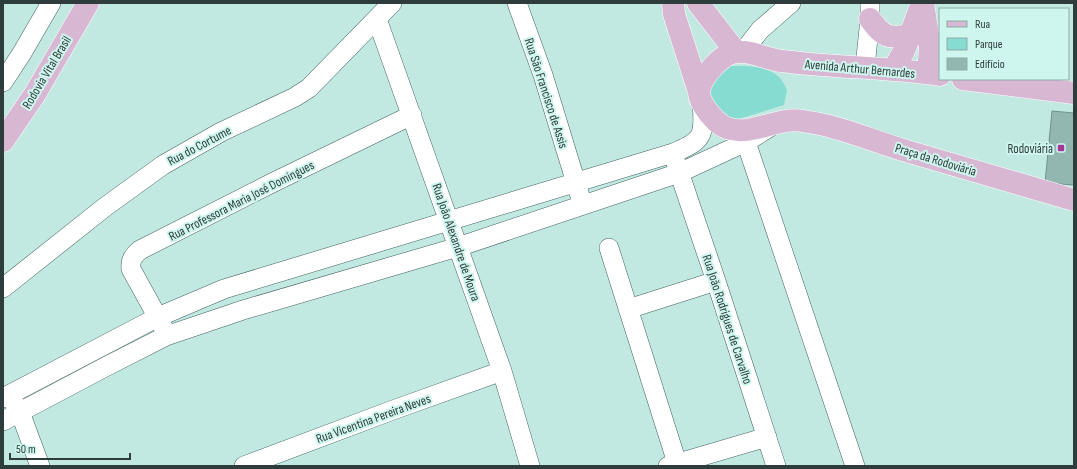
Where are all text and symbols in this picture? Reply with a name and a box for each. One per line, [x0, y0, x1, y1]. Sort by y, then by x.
legend [939, 8, 1069, 80]
text: Rua [975, 17, 991, 32]
street label: Rodovia Vital Brasil [19, 33, 75, 112]
street label: Rua São Francisco de Assis [521, 36, 572, 151]
text: Parque [975, 37, 1003, 52]
street label: Avenida Arthur Bernardes [803, 56, 916, 82]
text: Edifício [975, 57, 1005, 72]
street label: Rua do Cortume [165, 122, 234, 169]
street label: Praça da Rodoviária [893, 140, 978, 180]
place label: Rodoviária [1007, 141, 1053, 157]
marker: Rodoviária [1056, 143, 1066, 153]
street label: Rua Professora Maria José Domingues [166, 157, 317, 245]
street label: Rua João Alexandre de Moura [428, 181, 484, 303]
street label: Rua João Rodrigues de Carvalho [699, 253, 756, 386]
street label: Rua Vicentina Pereira Neves [314, 391, 433, 447]
scale bar [10, 435, 130, 461]
text: 50 m [16, 442, 36, 457]

